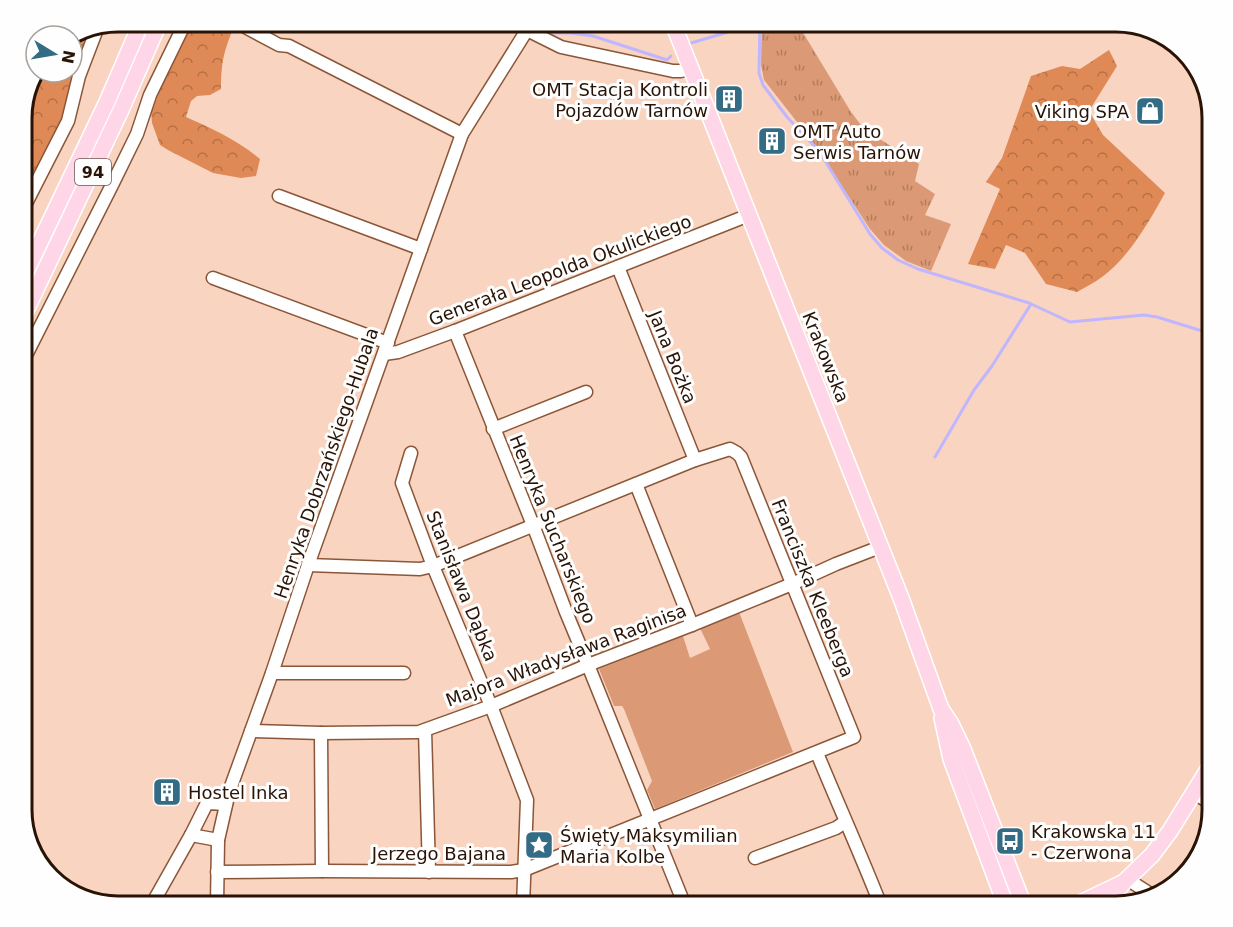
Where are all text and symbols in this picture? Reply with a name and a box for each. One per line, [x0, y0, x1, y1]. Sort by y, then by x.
north arrow [24, 24, 84, 84]
text: N [58, 48, 79, 65]
place label: OMT Stacja Kontroli Pojazdów Tarnów [532, 79, 708, 121]
building icon: OMT Stacja Kontroli Pojazdów Tarnów [713, 83, 745, 115]
shop icon: Viking SPA [1134, 95, 1166, 127]
place label: Viking SPA [1035, 101, 1130, 122]
place label: OMT Auto Serwis Tarnów [793, 121, 921, 163]
building icon: OMT Auto Serwis Tarnów [756, 125, 788, 157]
road number: 94 [75, 159, 111, 185]
street label: Generała Leopolda Okulickiego [426, 210, 694, 330]
street label: Jana Bożka [644, 306, 701, 407]
street label: Krakowska [798, 308, 854, 406]
street label: Henryka Dobrzańskiego-Hubala [270, 325, 382, 601]
street label: Henryka Sucharskiego [505, 432, 601, 626]
street label: Franciszka Kleeberga [768, 496, 858, 680]
street label: Stanisława Dąbka [422, 508, 502, 664]
street label: Majora Władysława Raginisa [443, 599, 689, 711]
building icon: Hostel Inka [151, 776, 183, 808]
place label: Hostel Inka [188, 782, 289, 803]
place label: Krakowska 11 - Czerwona [1031, 821, 1156, 863]
place label: Święty Maksymilian Maria Kolbe [560, 825, 738, 867]
bus stop icon: Krakowska 11 - Czerwona [994, 825, 1026, 857]
place icon: Święty Maksymilian Maria Kolbe [523, 829, 555, 861]
street label: Jerzego Bajana [371, 843, 506, 864]

